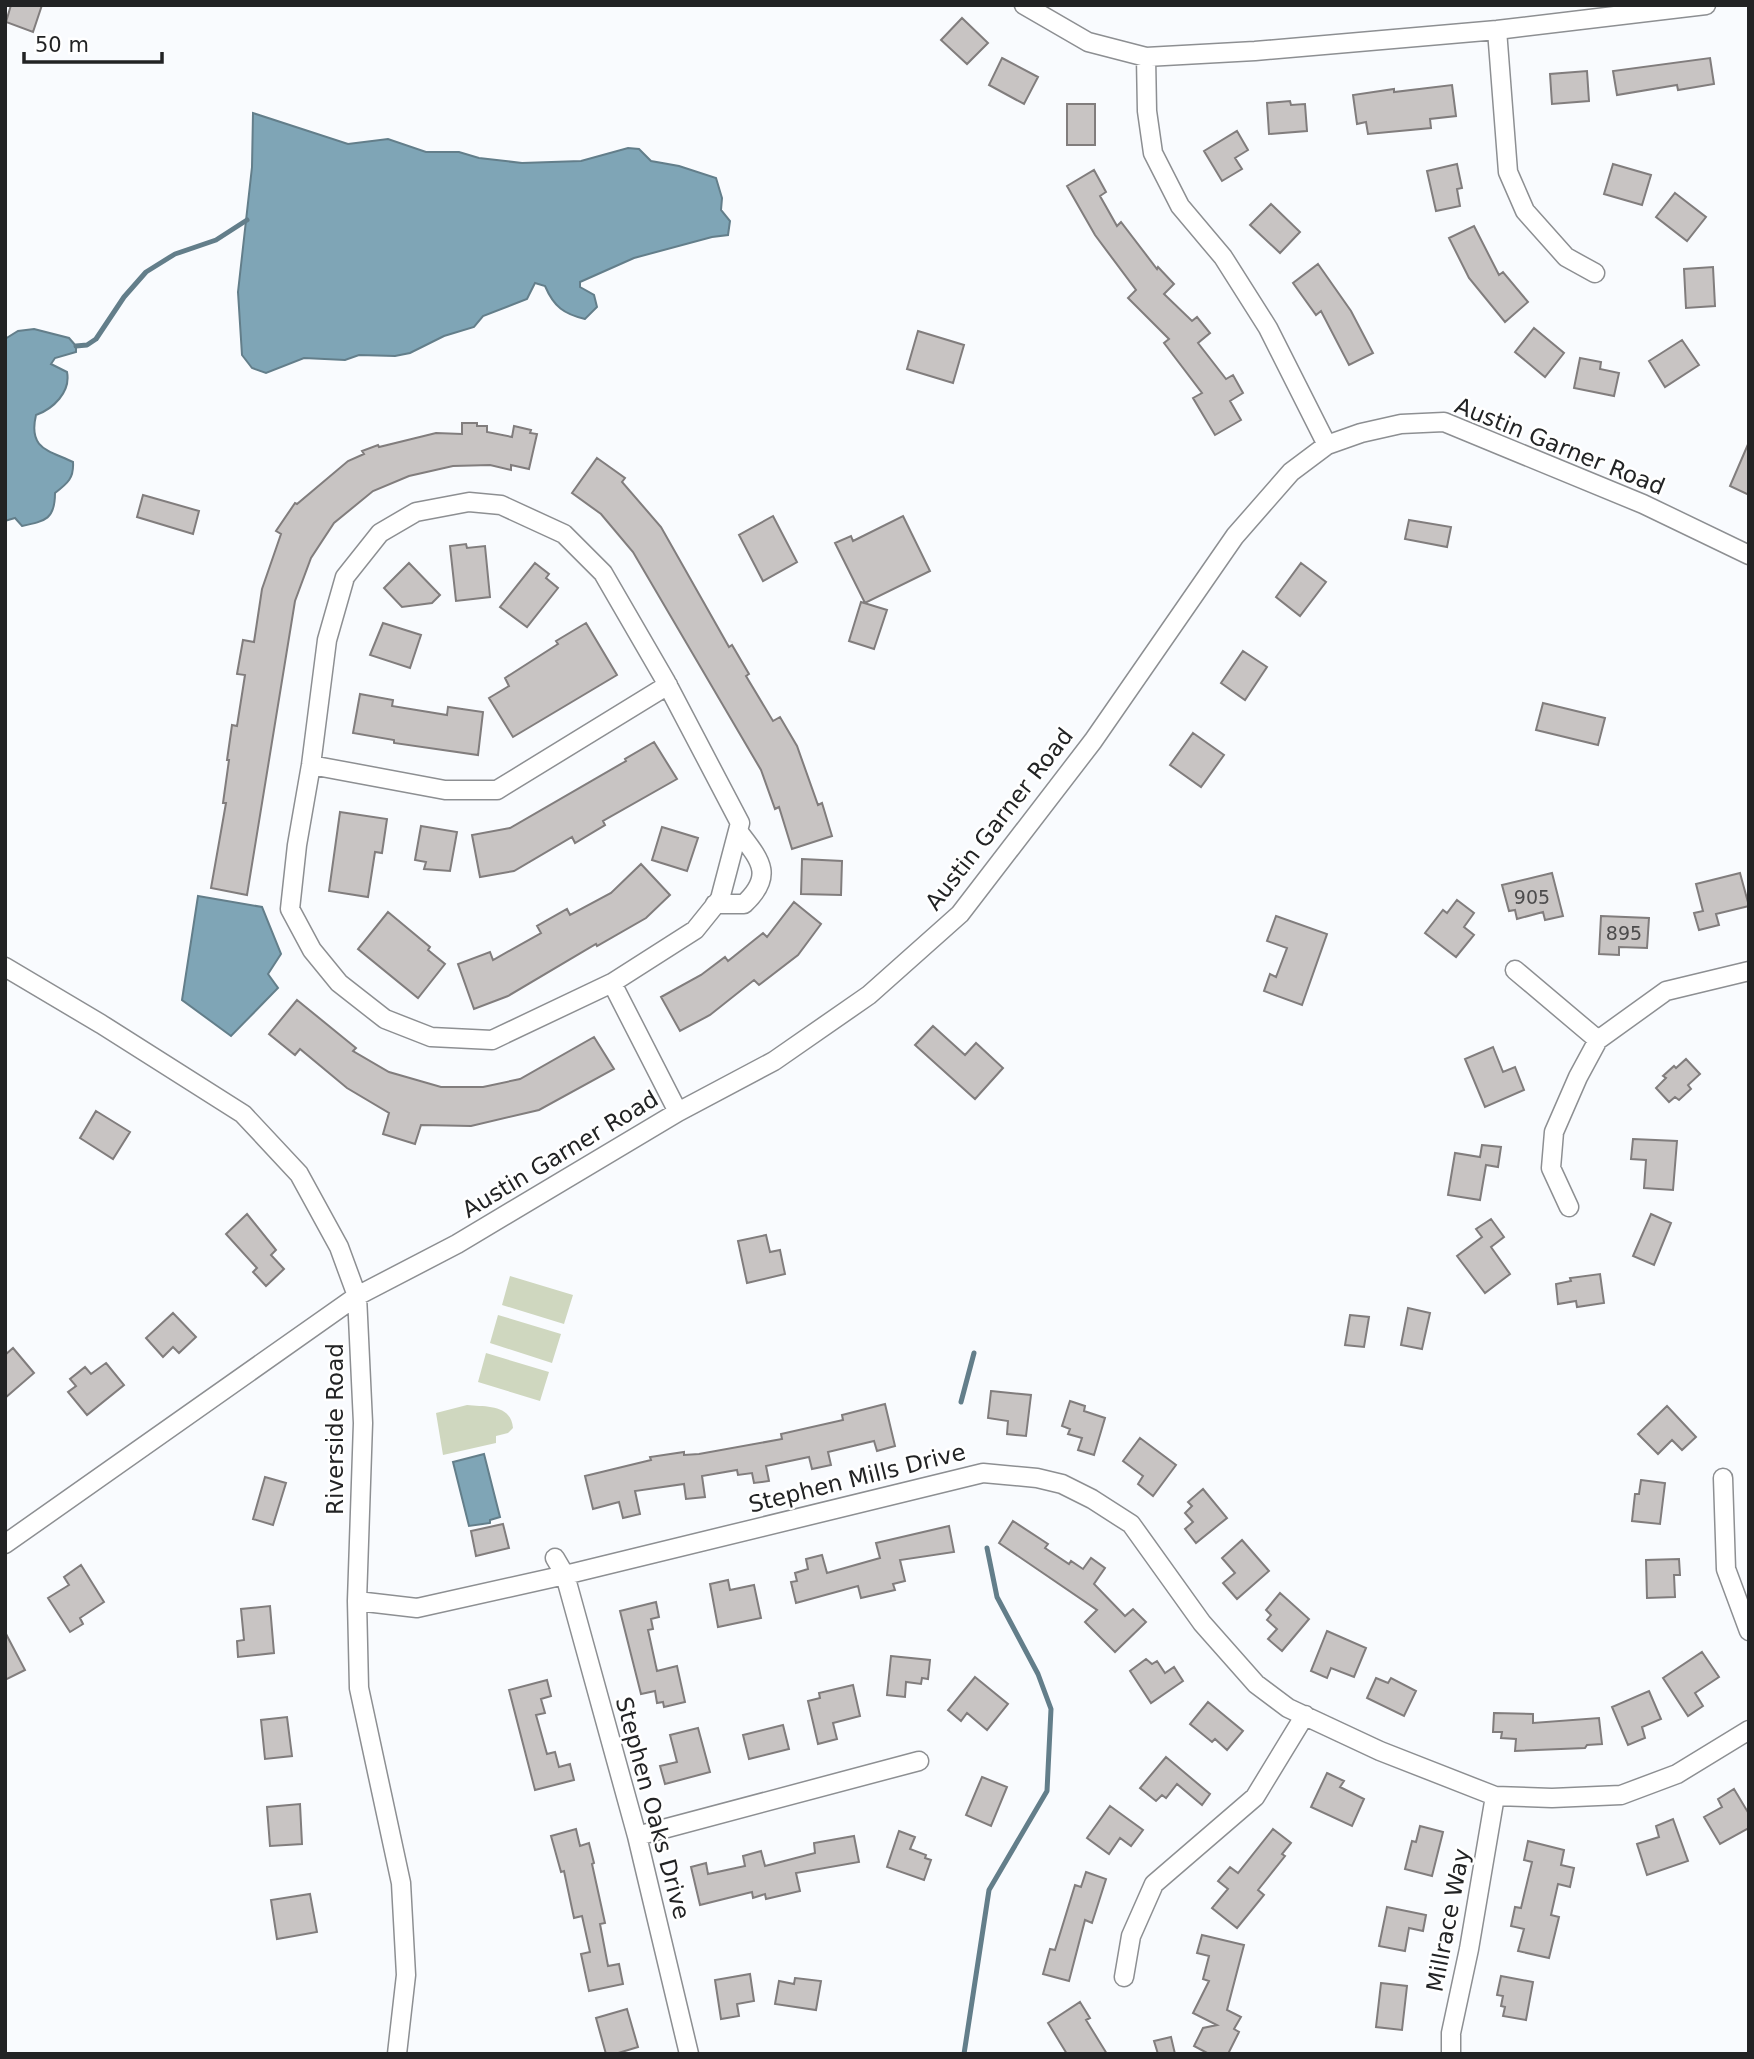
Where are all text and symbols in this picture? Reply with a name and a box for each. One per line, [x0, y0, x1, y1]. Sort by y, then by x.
scale bar [24, 21, 163, 65]
text: 50 m [35, 33, 89, 57]
street label: Austin Garner Road [1451, 392, 1669, 500]
street label: Austin Garner Road [920, 723, 1078, 915]
house number: 905 [1514, 886, 1550, 908]
house number: 895 [1606, 922, 1642, 944]
street label: Austin Garner Road [457, 1085, 663, 1223]
street label: Riverside Road [322, 1343, 348, 1515]
street label: Stephen Mills Drive [746, 1438, 968, 1518]
street label: Stephen Oaks Drive [611, 1694, 695, 1922]
street label: Millrace Way [1421, 1846, 1475, 1994]

